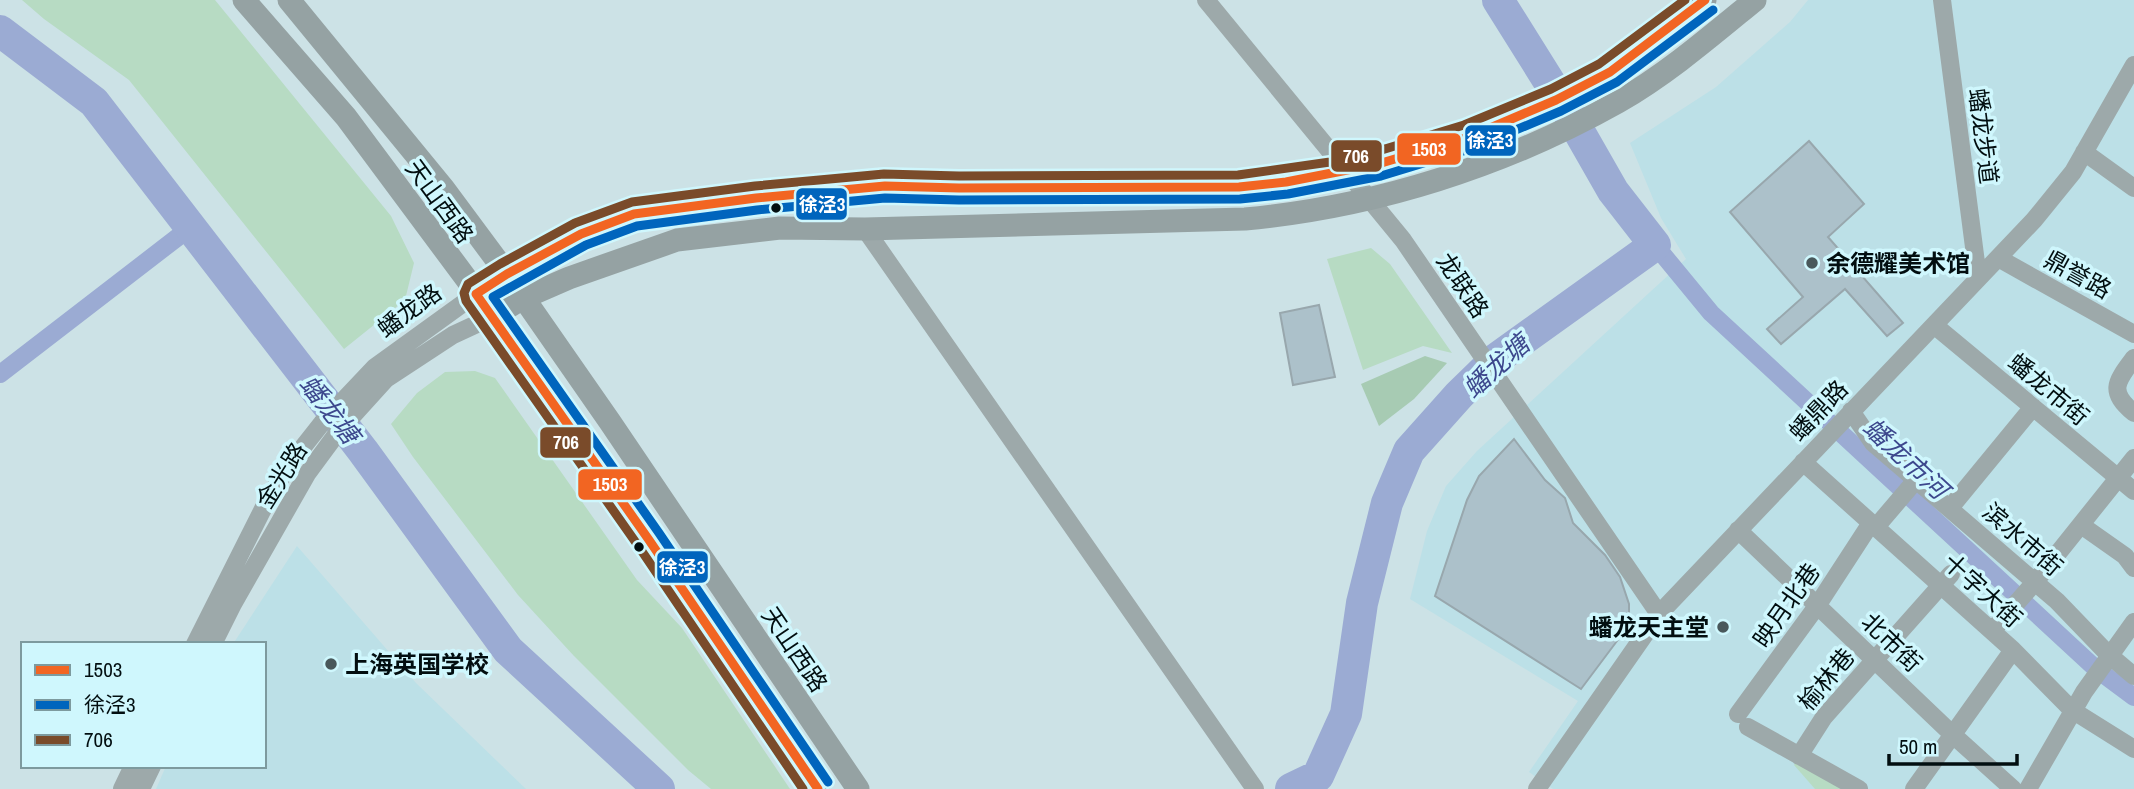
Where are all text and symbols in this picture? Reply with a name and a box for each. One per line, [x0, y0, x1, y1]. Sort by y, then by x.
street label: 蟠龙步道 [1962, 86, 2006, 186]
line badge: 徐泾3 [1464, 124, 1517, 157]
text: 徐泾3 [1467, 127, 1514, 153]
line badge: 1503 [1396, 132, 1462, 166]
text: 1503 [1412, 136, 1447, 162]
line badge: 706 [1330, 139, 1383, 173]
text: 706 [1343, 143, 1369, 169]
street label: 天山西路 [399, 153, 481, 249]
line badge: 徐泾3 [795, 187, 848, 221]
text: 徐泾3 [799, 191, 846, 217]
unlabelled marker [769, 201, 783, 215]
street label: 鼎誉路 [2039, 243, 2117, 305]
street label: 龙联路 [1430, 246, 1496, 324]
place label: 余德耀美术馆 [1826, 247, 1970, 279]
marker: 余德耀美术馆 [1804, 255, 1820, 271]
street label: 蟠龙路 [370, 276, 448, 344]
water label: 蟠龙塘 [1455, 324, 1540, 405]
street label: 蟠龙市街 [2002, 346, 2096, 432]
water label: 蟠龙塘 [292, 367, 370, 454]
street label: 蟠鼎路 [1781, 373, 1855, 447]
water label: 蟠龙市河 [1856, 410, 1960, 510]
line badge: 706 [539, 426, 592, 459]
text: 706 [553, 429, 579, 455]
street label: 金光路 [248, 436, 314, 514]
line badge: 1503 [577, 468, 643, 501]
text: 1503 [593, 471, 628, 497]
street label: 滨水市街 [1976, 495, 2070, 583]
unlabelled marker [632, 540, 646, 554]
street label: 十字大街 [1937, 546, 2029, 634]
line badge: 徐泾3 [656, 550, 709, 584]
text: 徐泾3 [659, 554, 706, 580]
street label: 映月北巷 [1745, 557, 1827, 653]
street label: 天山西路 [755, 600, 835, 698]
street label: 北市街 [1855, 605, 1929, 679]
place label: 蟠龙天主堂 [1589, 611, 1709, 643]
marker: 蟠龙天主堂 [1715, 619, 1731, 635]
street label: 榆林巷 [1791, 641, 1861, 717]
legend [21, 642, 266, 768]
place label: 上海英国学校 [345, 648, 489, 680]
text: 1503 [84, 655, 122, 684]
marker: 上海英国学校 [323, 656, 339, 672]
text: 徐泾3 [84, 690, 136, 719]
scale bar [1889, 722, 2017, 766]
text: 706 [84, 725, 113, 754]
text: 50 m [1899, 732, 1937, 761]

